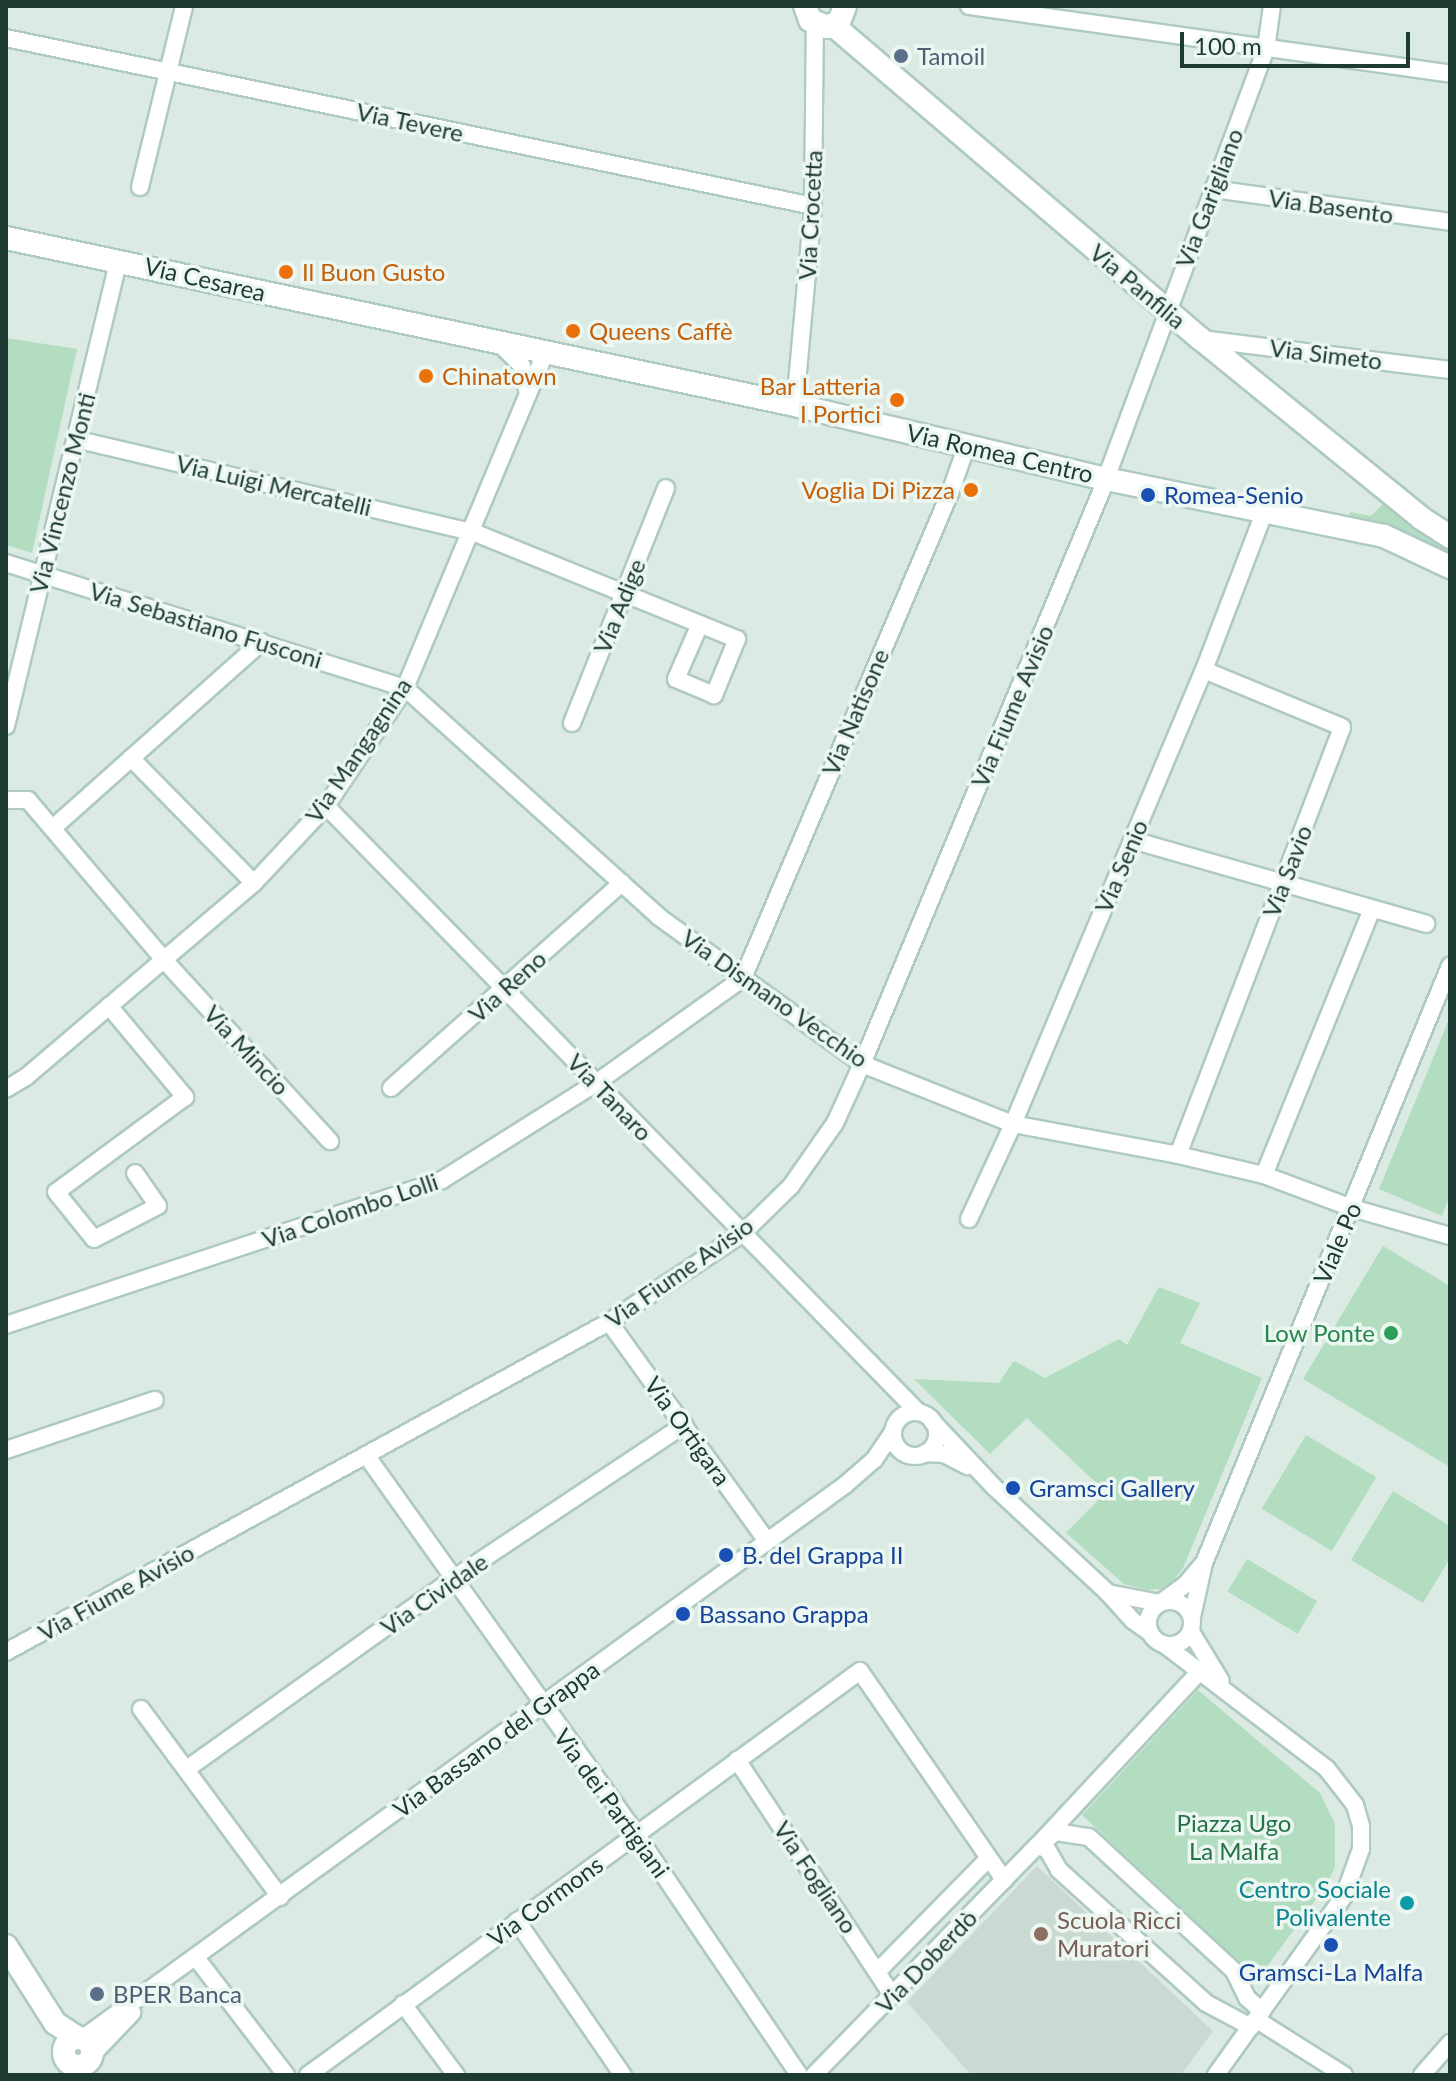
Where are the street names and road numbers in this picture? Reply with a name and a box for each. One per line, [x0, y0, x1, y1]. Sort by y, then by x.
street label: Via Tevere [354, 97, 466, 147]
street label: Via Garigliano [1169, 124, 1249, 272]
street label: Via Crocetta [792, 149, 828, 281]
street label: Via Basento [1267, 183, 1395, 229]
street label: Via Panfilia [1084, 238, 1192, 334]
street label: Via Cesarea [141, 251, 269, 307]
street label: Via Simeto [1268, 333, 1384, 375]
street label: Via Vincenzo Monti [23, 389, 101, 597]
street label: Via Romea Centro [904, 418, 1096, 488]
street label: Via Luigi Mercatelli [174, 449, 374, 521]
street label: Via Adige [587, 554, 651, 658]
street label: Via Sebastiano Fusconi [86, 576, 326, 674]
street label: Via Fiume Avisio [965, 620, 1059, 792]
street label: Via Natisone [815, 644, 895, 780]
street label: Via Mangagnina [299, 672, 417, 828]
street label: Via Senio [1089, 815, 1153, 917]
street label: Via Savio [1256, 821, 1318, 921]
street label: Via Dismano Vecchio [676, 923, 874, 1073]
street label: Via Reno [462, 944, 552, 1028]
street label: Via Mincio [198, 999, 296, 1101]
street label: Via Tanaro [561, 1047, 659, 1147]
street label: Via Colombo Lolli [258, 1166, 442, 1254]
street label: Viale Po [1307, 1198, 1367, 1288]
street label: Via Fiume Avisio [599, 1210, 759, 1334]
street label: Via Ortigara [639, 1371, 737, 1491]
street label: Via Fiume Avisio [33, 1537, 199, 1647]
street label: Via Cividale [375, 1547, 493, 1641]
street label: Via Bassano del Grappa [387, 1655, 605, 1823]
street label: Via dei Partigiani [548, 1723, 676, 1883]
street label: Via Fogliano [768, 1815, 864, 1939]
street label: Via Cormons [482, 1850, 608, 1952]
street label: Via Doberdò [869, 1903, 983, 2019]

